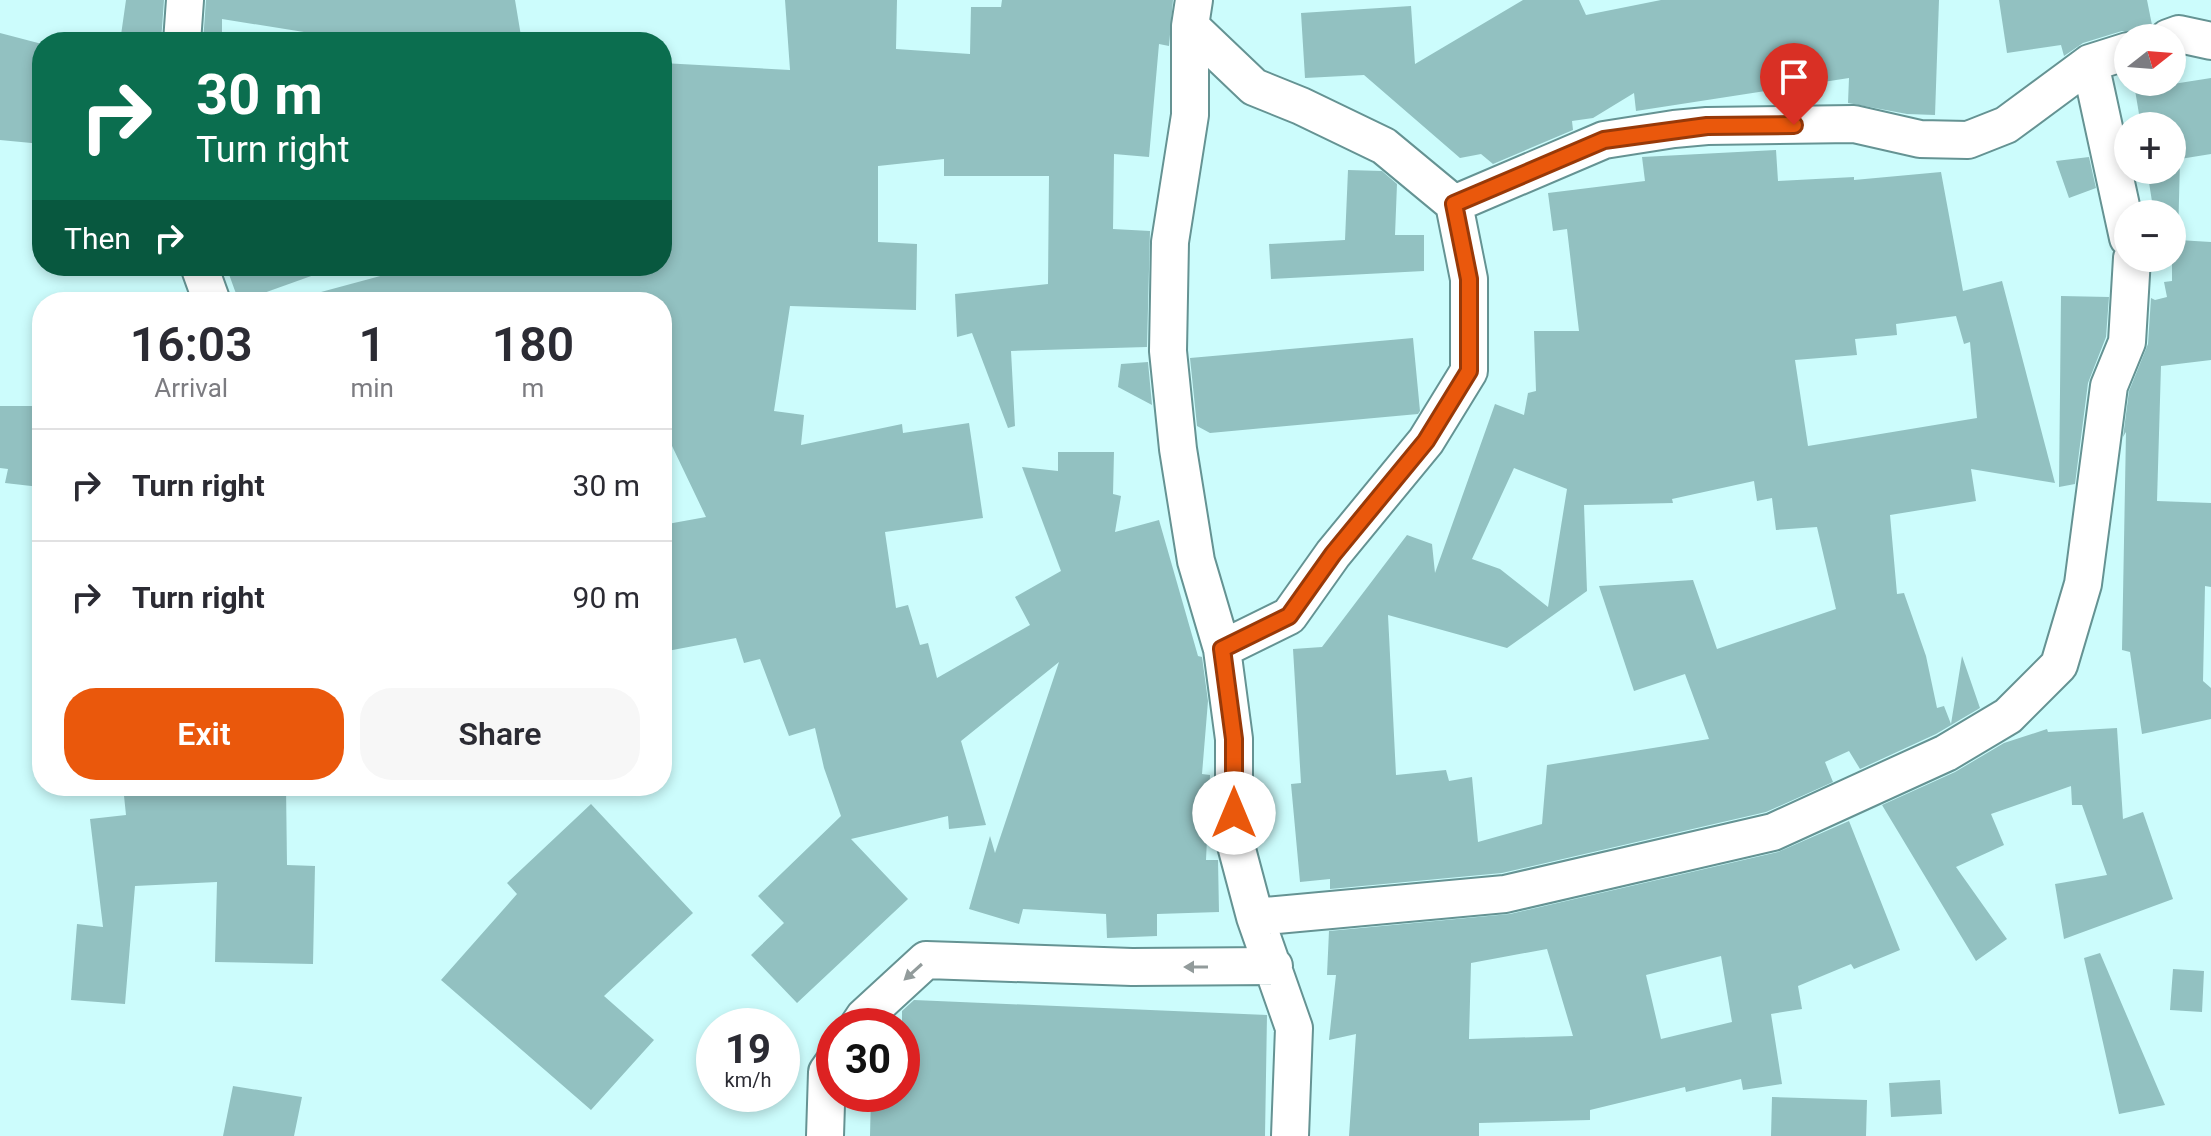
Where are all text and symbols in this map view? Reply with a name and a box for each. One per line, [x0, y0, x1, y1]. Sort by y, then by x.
north arrow [2114, 24, 2186, 96]
map controls [2114, 24, 2186, 272]
pin [1760, 43, 1828, 125]
icon: arrive [1772, 55, 1816, 99]
text: 30 m [196, 62, 323, 128]
icon: right [64, 64, 168, 168]
button: + [2114, 112, 2186, 184]
text: Turn right [196, 129, 349, 171]
button: − [2114, 200, 2186, 272]
icon: right [147, 216, 191, 260]
text: Then [64, 221, 131, 256]
text: 16:03 [130, 316, 253, 373]
text: 1 [359, 316, 386, 373]
text: 180 [492, 316, 574, 373]
text: Arrival [154, 373, 228, 403]
text: min [350, 373, 394, 403]
text: m [522, 373, 544, 403]
icon: right [64, 463, 108, 507]
text: Turn right [132, 468, 265, 503]
text: 30 m [573, 468, 640, 503]
icon: right [64, 575, 108, 619]
text: Turn right [132, 580, 265, 615]
text: 90 m [573, 580, 640, 615]
button: Exit [64, 688, 344, 780]
button: Share [360, 688, 640, 780]
position arrow [1192, 771, 1276, 855]
one-way arrow [1183, 960, 1208, 973]
one-way arrow [903, 963, 922, 981]
speed limit sign: 30 [816, 1008, 920, 1112]
text: 19 [725, 1026, 771, 1073]
text: km/h [725, 1068, 771, 1092]

